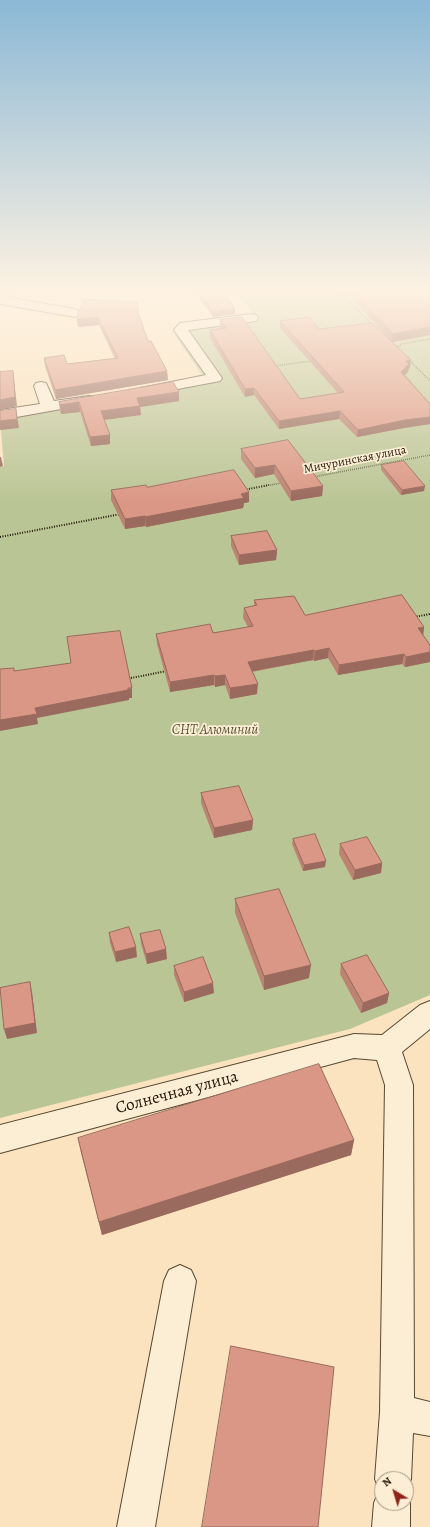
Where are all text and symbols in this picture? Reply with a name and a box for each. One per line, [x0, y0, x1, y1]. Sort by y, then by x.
street label: Мичуринская улица [303, 443, 407, 477]
park label: СНТ Алюминий [172, 723, 258, 739]
street label: Солнечная улица [114, 1067, 240, 1119]
north arrow [374, 1471, 414, 1511]
text: N [379, 1474, 395, 1490]

